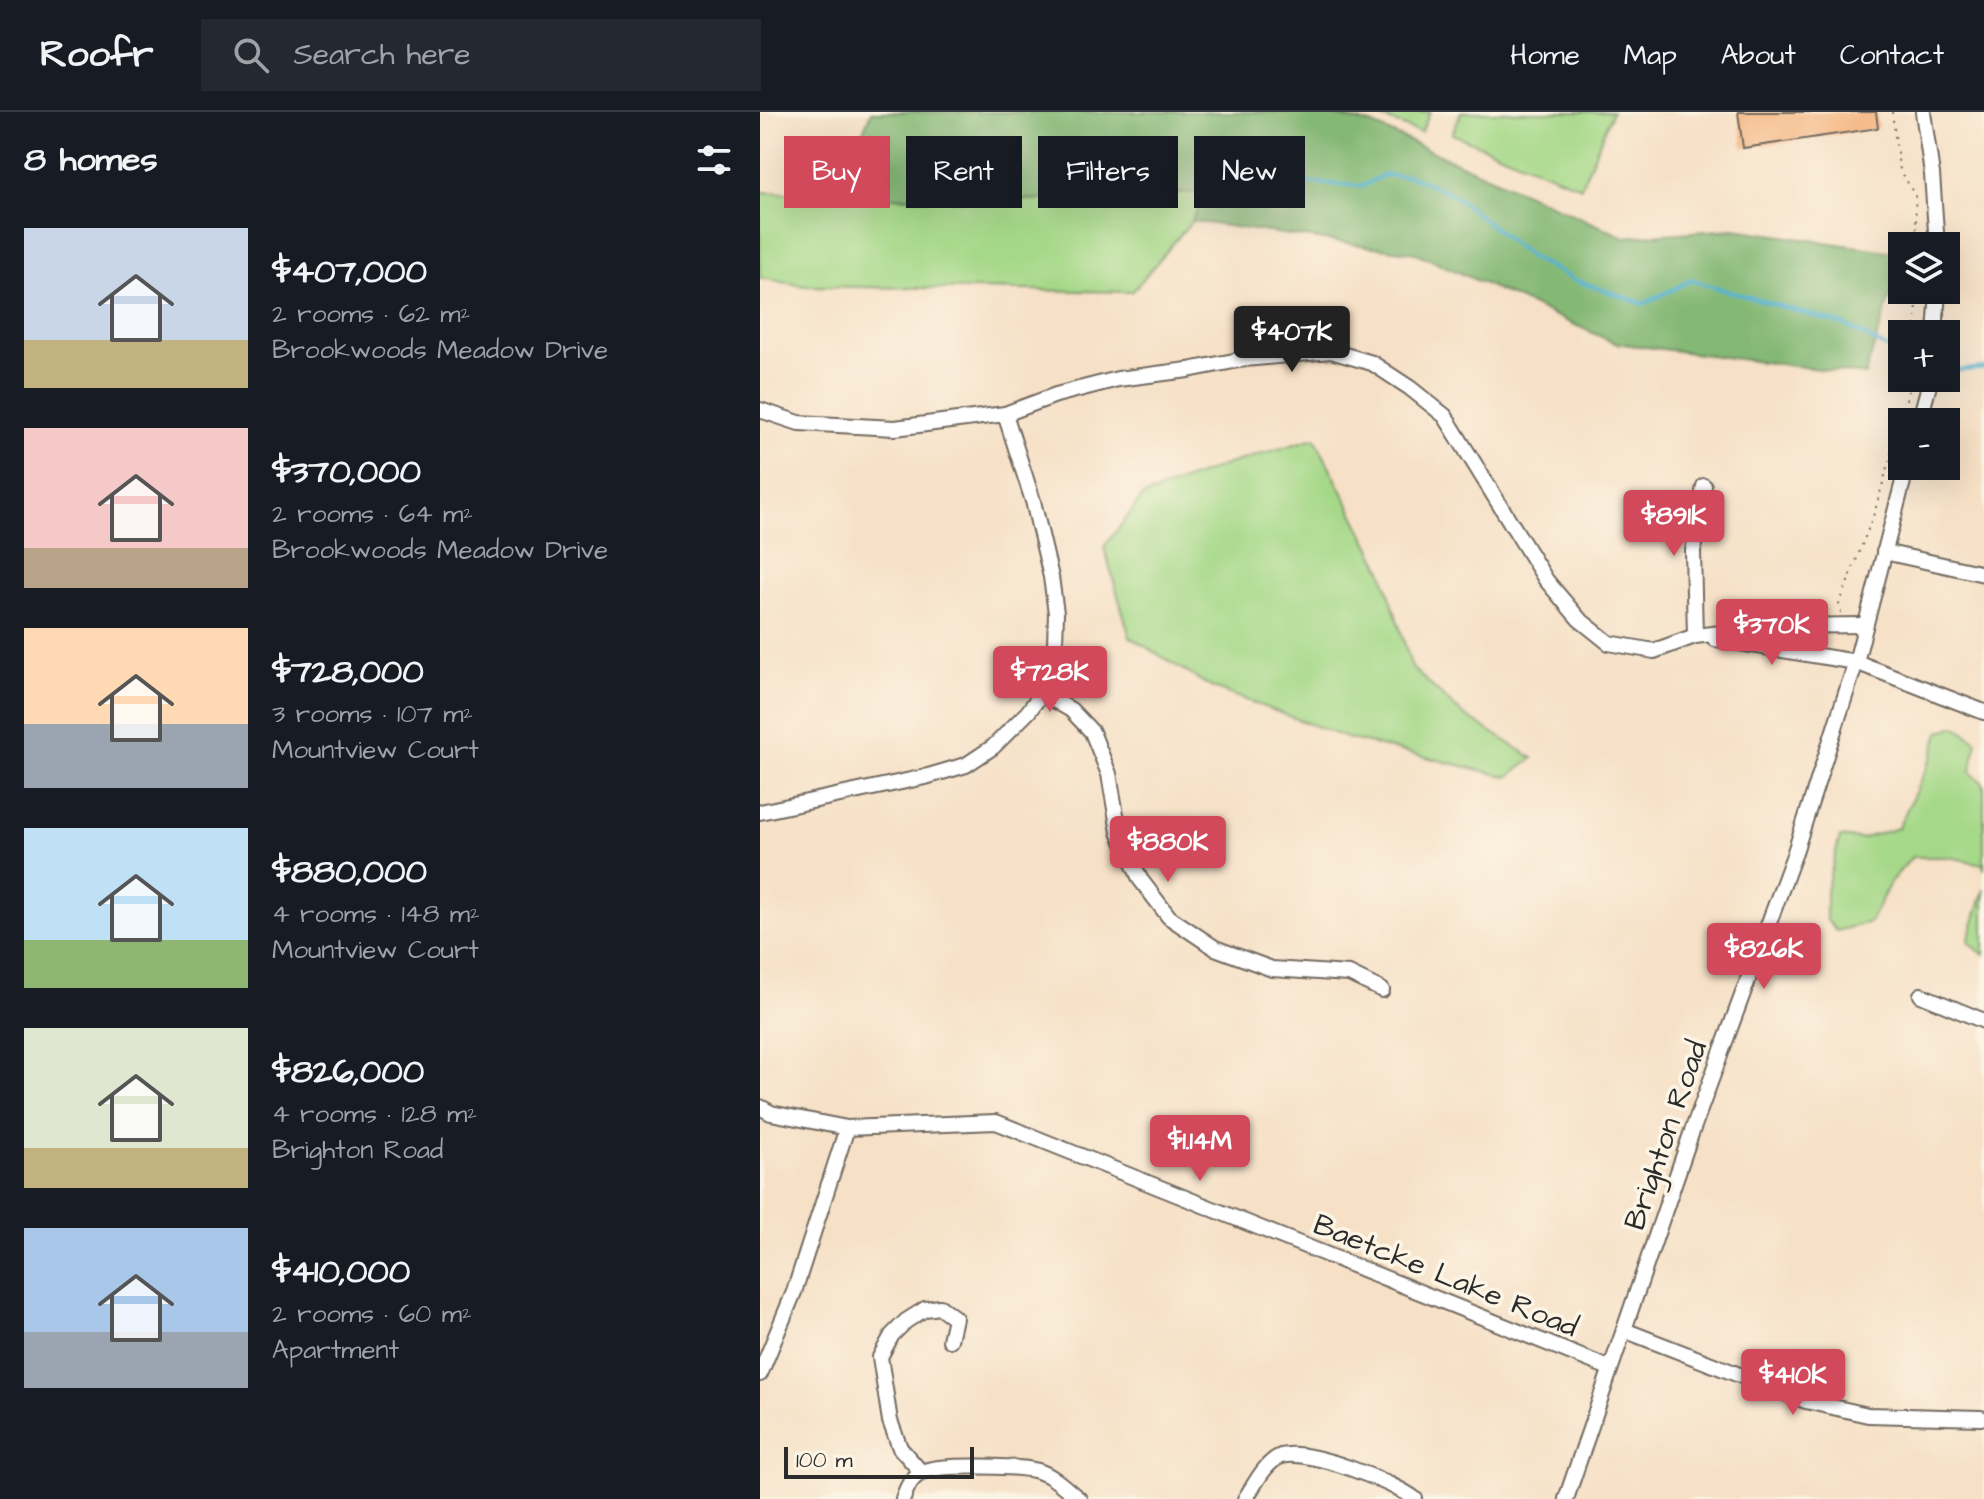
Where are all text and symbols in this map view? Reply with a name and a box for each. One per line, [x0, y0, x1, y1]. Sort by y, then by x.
search box [201, 19, 761, 91]
text: Roofr [40, 29, 153, 81]
icon: search [229, 33, 273, 77]
text: Search here [293, 34, 470, 76]
text: Home [1510, 36, 1580, 75]
text: Map [1624, 36, 1677, 75]
text: About [1721, 36, 1796, 75]
text: Contact [1840, 36, 1944, 75]
text: 8 homes [24, 136, 158, 184]
chip: Buy [784, 136, 890, 208]
chip: Rent [906, 136, 1022, 208]
chip: Filters [1038, 136, 1178, 208]
chip: New [1194, 136, 1305, 208]
icon: filters [692, 138, 736, 182]
map controls [1888, 232, 1960, 480]
button: layers [1888, 232, 1960, 304]
text: $407,000 [272, 248, 427, 296]
icon: home [88, 260, 184, 356]
text: 2 rooms · 62 m² [272, 296, 470, 332]
pin: $407K [1236, 306, 1348, 374]
text: $407K [1252, 314, 1332, 350]
button: + [1888, 320, 1960, 392]
text: Brookwoods Meadow Drive [272, 332, 608, 368]
button: − [1888, 408, 1960, 480]
text: $370,000 [272, 448, 421, 496]
icon: home [88, 460, 184, 556]
pin: $891K [1618, 490, 1730, 558]
text: 2 rooms · 64 m² [272, 496, 473, 532]
text: $891K [1641, 498, 1707, 534]
text: Brookwoods Meadow Drive [272, 532, 608, 568]
pin: $370K [1716, 599, 1828, 667]
text: $370K [1734, 607, 1810, 643]
pin: $728K [994, 646, 1106, 714]
text: $728,000 [272, 648, 424, 696]
text: $728K [1011, 654, 1089, 690]
icon: home [88, 660, 184, 756]
text: 3 rooms · 107 m² [272, 696, 473, 732]
text: Mountview Court [272, 732, 479, 768]
pin: $880K [1112, 816, 1224, 884]
text: $880K [1128, 824, 1208, 860]
text: $880,000 [272, 848, 427, 896]
icon: home [88, 860, 184, 956]
text: 4 rooms · 148 m² [272, 896, 480, 932]
pin: $826K [1708, 923, 1820, 991]
text: $826K [1725, 931, 1803, 967]
text: Mountview Court [272, 932, 479, 968]
street label: Brighton Road [1614, 1035, 1719, 1236]
text: $826,000 [272, 1048, 424, 1096]
icon: home [88, 1060, 184, 1156]
text: 4 rooms · 128 m² [272, 1096, 477, 1132]
pin: $1.14M [1135, 1115, 1265, 1183]
text: $1.14M [1168, 1123, 1232, 1159]
text: Brighton Road [272, 1132, 443, 1168]
street label: Baetcke Lake Road [1307, 1204, 1584, 1348]
text: $410,000 [272, 1248, 410, 1296]
icon: home [88, 1260, 184, 1356]
text: 2 rooms · 60 m² [272, 1296, 472, 1332]
text: Apartment [272, 1332, 399, 1368]
pin: $410K [1737, 1349, 1849, 1417]
text: $410K [1759, 1357, 1827, 1393]
scale bar [784, 1443, 974, 1479]
text: 100 m [796, 1445, 853, 1476]

